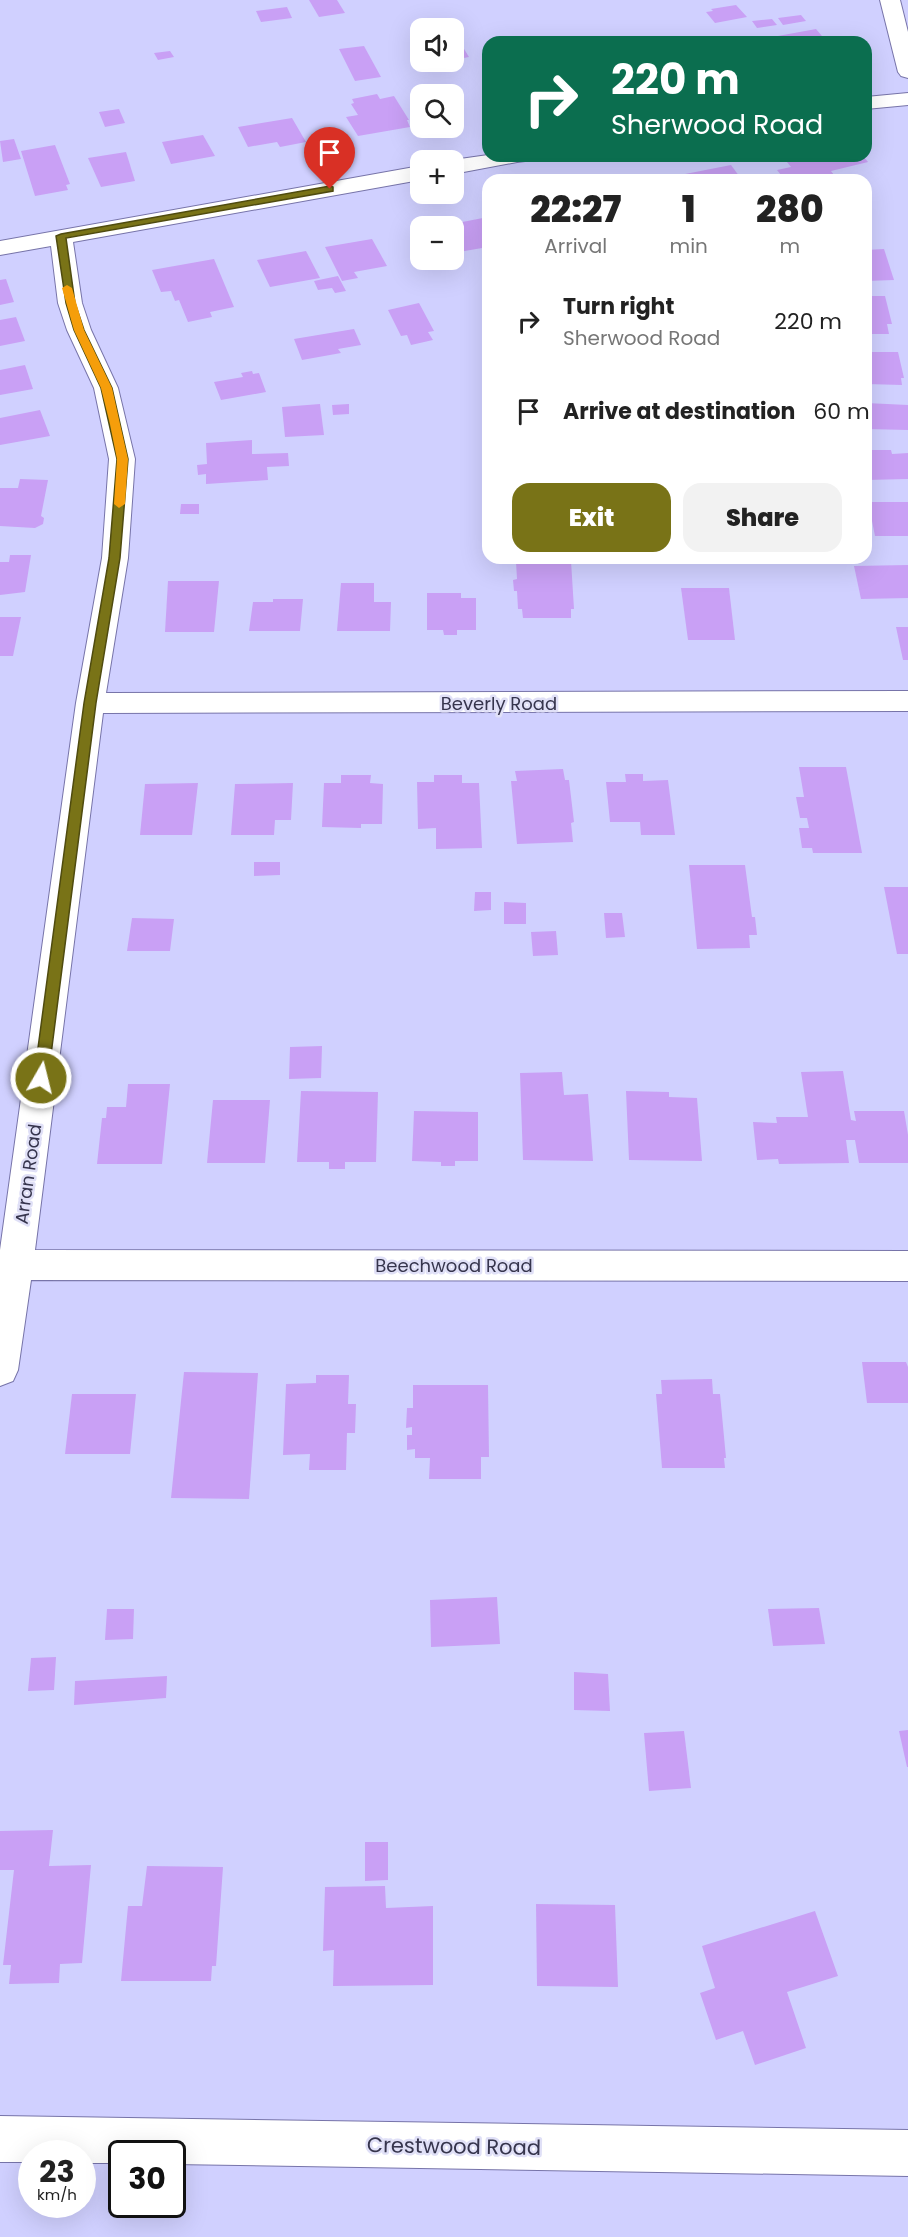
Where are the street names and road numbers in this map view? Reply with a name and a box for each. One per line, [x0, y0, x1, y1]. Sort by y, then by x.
street label: Beverly Road [441, 691, 557, 716]
street label: Arran Road [9, 1122, 47, 1226]
street label: Beechwood Road [375, 1253, 533, 1278]
street label: Crestwood Road [367, 2130, 541, 2162]

